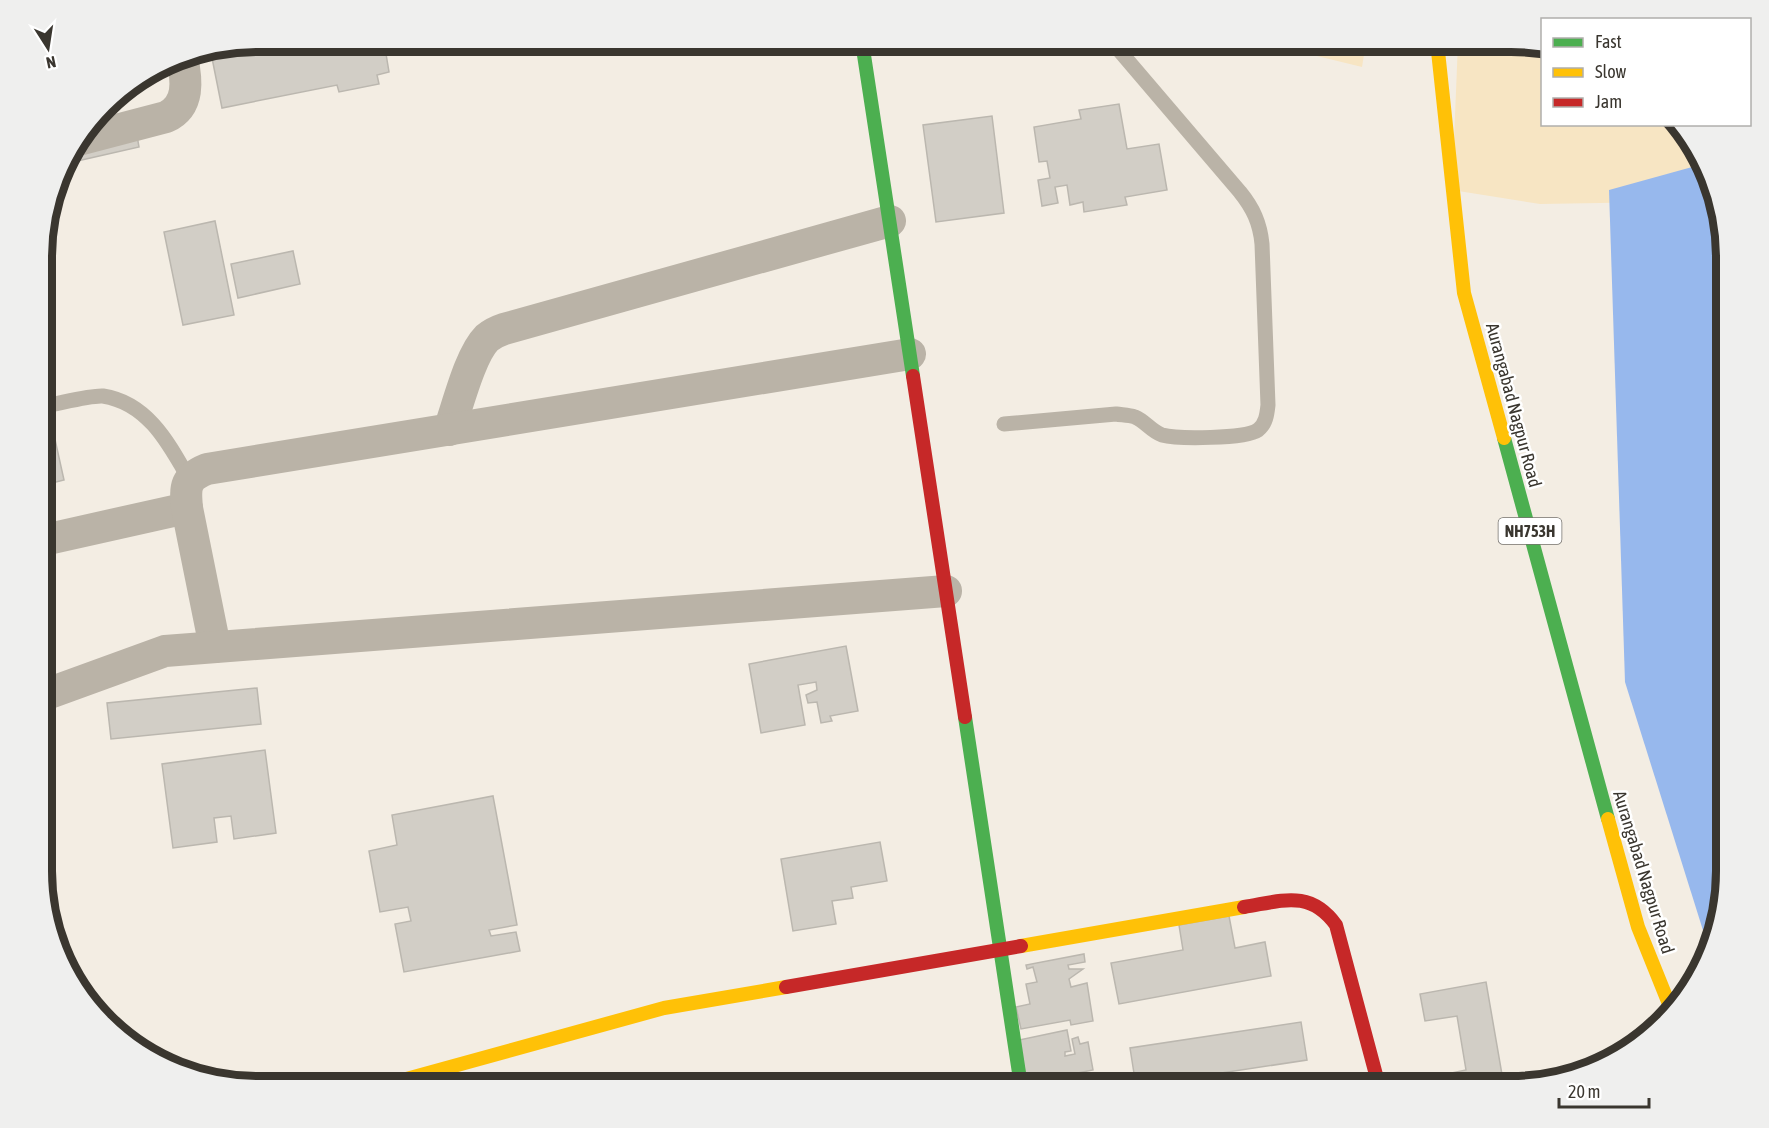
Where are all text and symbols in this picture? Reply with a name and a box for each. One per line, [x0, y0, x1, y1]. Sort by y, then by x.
north arrow [18, 18, 78, 78]
legend [1541, 18, 1751, 126]
text: Fast [1595, 31, 1622, 52]
text: N [45, 53, 58, 72]
text: Slow [1595, 61, 1626, 82]
text: Jam [1595, 91, 1622, 112]
street label: Aurangabad Nagpur Road [1482, 321, 1546, 489]
road number: NH753H [1498, 518, 1562, 544]
street label: Aurangabad Nagpur Road [1609, 788, 1679, 956]
scale bar [1559, 1071, 1649, 1109]
text: 20 m [1568, 1081, 1600, 1102]

